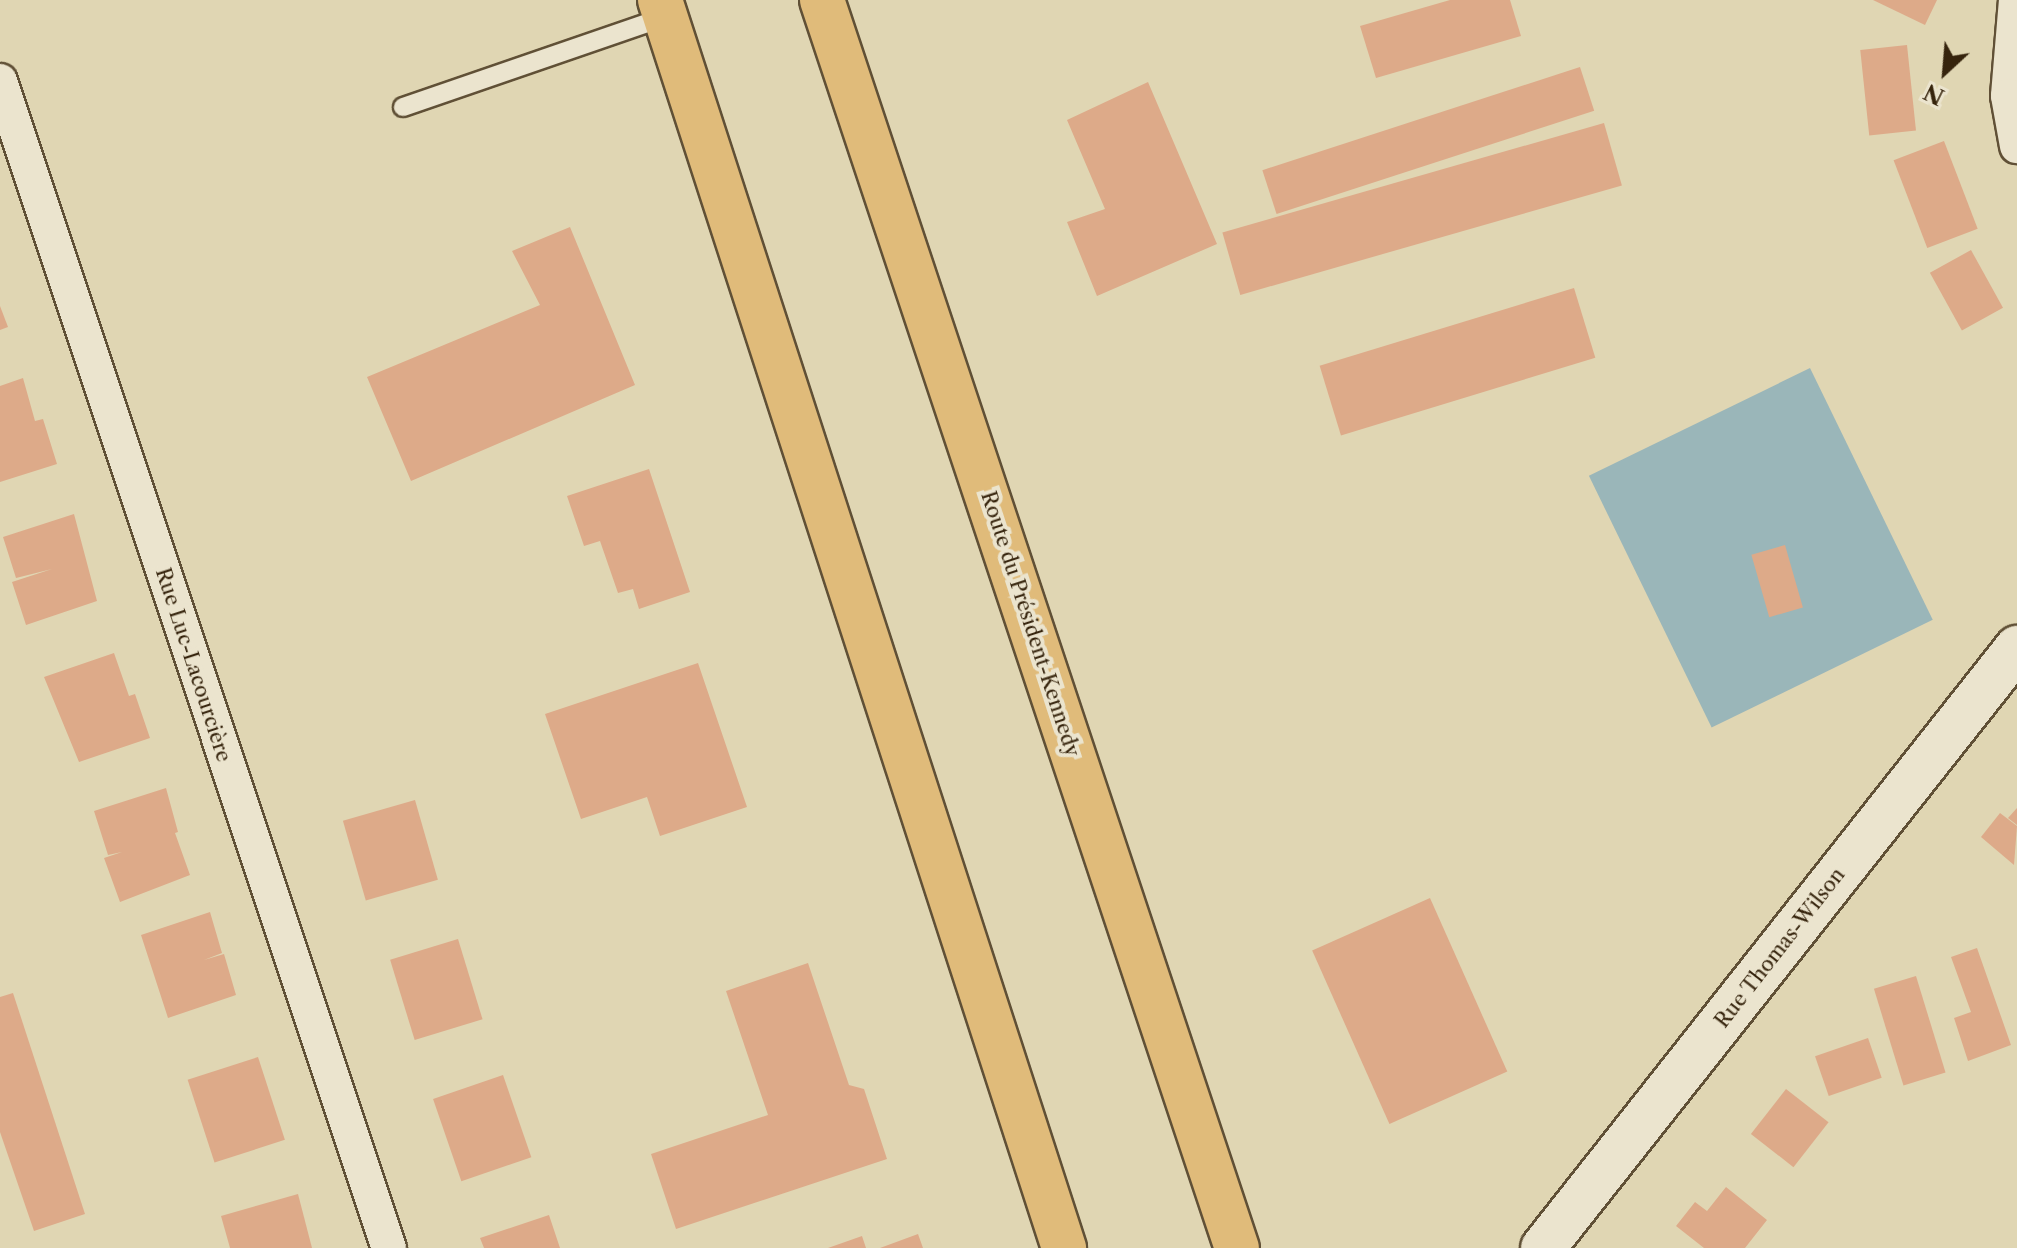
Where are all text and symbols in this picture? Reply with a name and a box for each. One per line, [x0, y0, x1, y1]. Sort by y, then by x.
north arrow [1905, 32, 1985, 112]
text: N [1920, 78, 1949, 110]
street label: Route du Président-Kennedy [976, 488, 1084, 760]
street label: Rue Luc-Lacourcière [150, 565, 236, 765]
street label: Rue Thomas-Wilson [1710, 863, 1850, 1033]

